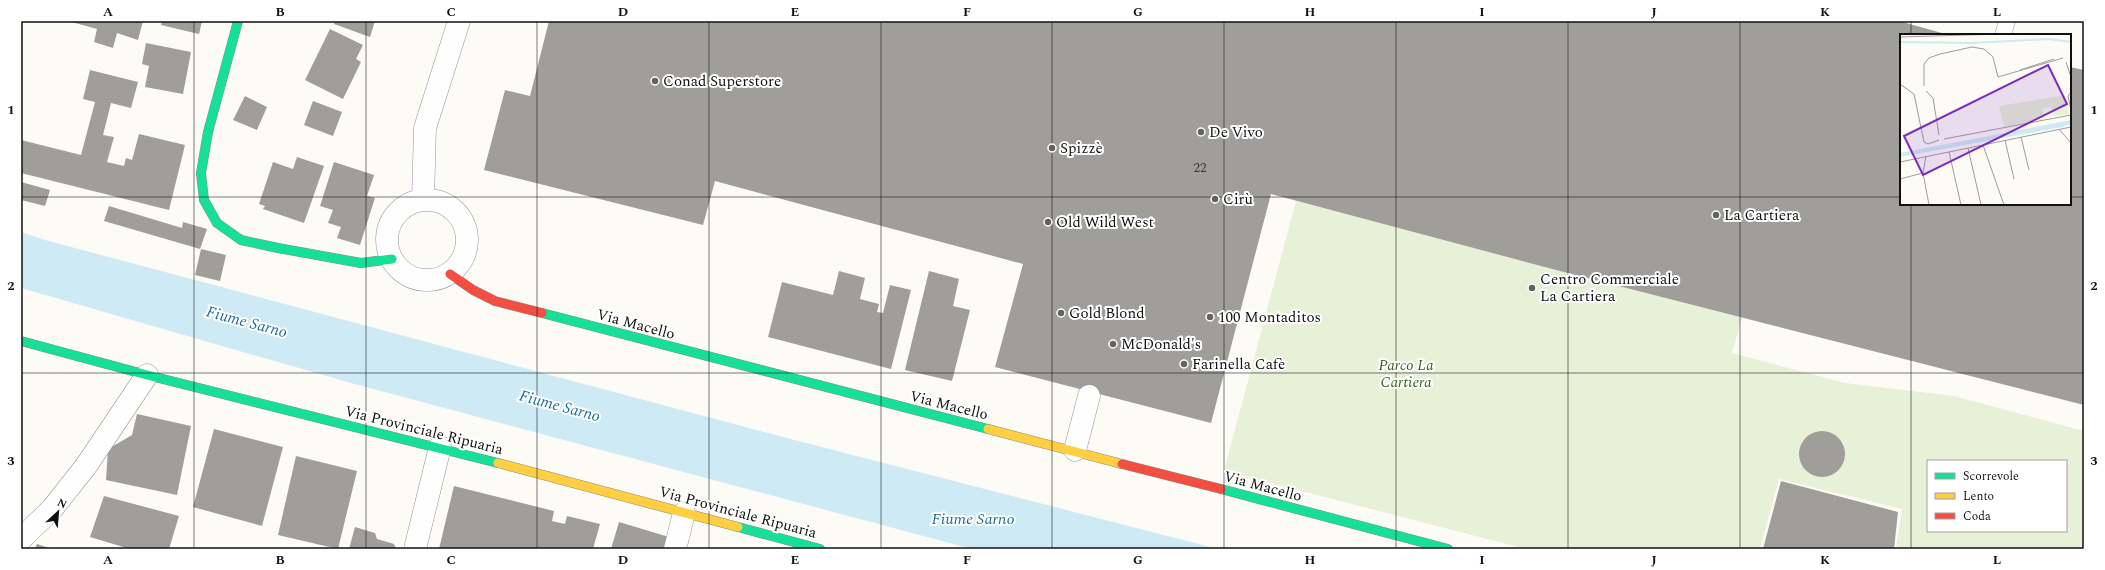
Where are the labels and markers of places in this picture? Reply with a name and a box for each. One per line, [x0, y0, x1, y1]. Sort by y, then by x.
place label: Conad Superstore [663, 70, 781, 93]
marker: Conad Superstore [650, 76, 660, 86]
place label: De Vivo [1209, 121, 1263, 144]
marker: De Vivo [1196, 127, 1206, 137]
place label: Spizzè [1060, 137, 1103, 160]
marker: Spizzè [1047, 143, 1057, 153]
place label: Cirù [1223, 188, 1253, 211]
marker: Cirù [1210, 194, 1220, 204]
place label: La Cartiera [1724, 204, 1800, 227]
marker: La Cartiera [1711, 210, 1721, 220]
place label: Old Wild West [1056, 211, 1154, 234]
marker: Old Wild West [1043, 217, 1053, 227]
place label: Centro Commerciale La Cartiera [1540, 268, 1679, 308]
marker: Centro Commerciale La Cartiera [1527, 283, 1537, 293]
place label: Gold Blond [1069, 302, 1145, 325]
place label: 100 Montaditos [1218, 306, 1321, 329]
marker: Gold Blond [1056, 308, 1066, 318]
marker: 100 Montaditos [1205, 312, 1215, 322]
place label: McDonald's [1121, 333, 1201, 356]
marker: McDonald's [1108, 339, 1118, 349]
place label: Farinella Cafè [1192, 353, 1285, 376]
marker: Farinella Cafè [1179, 359, 1189, 369]

